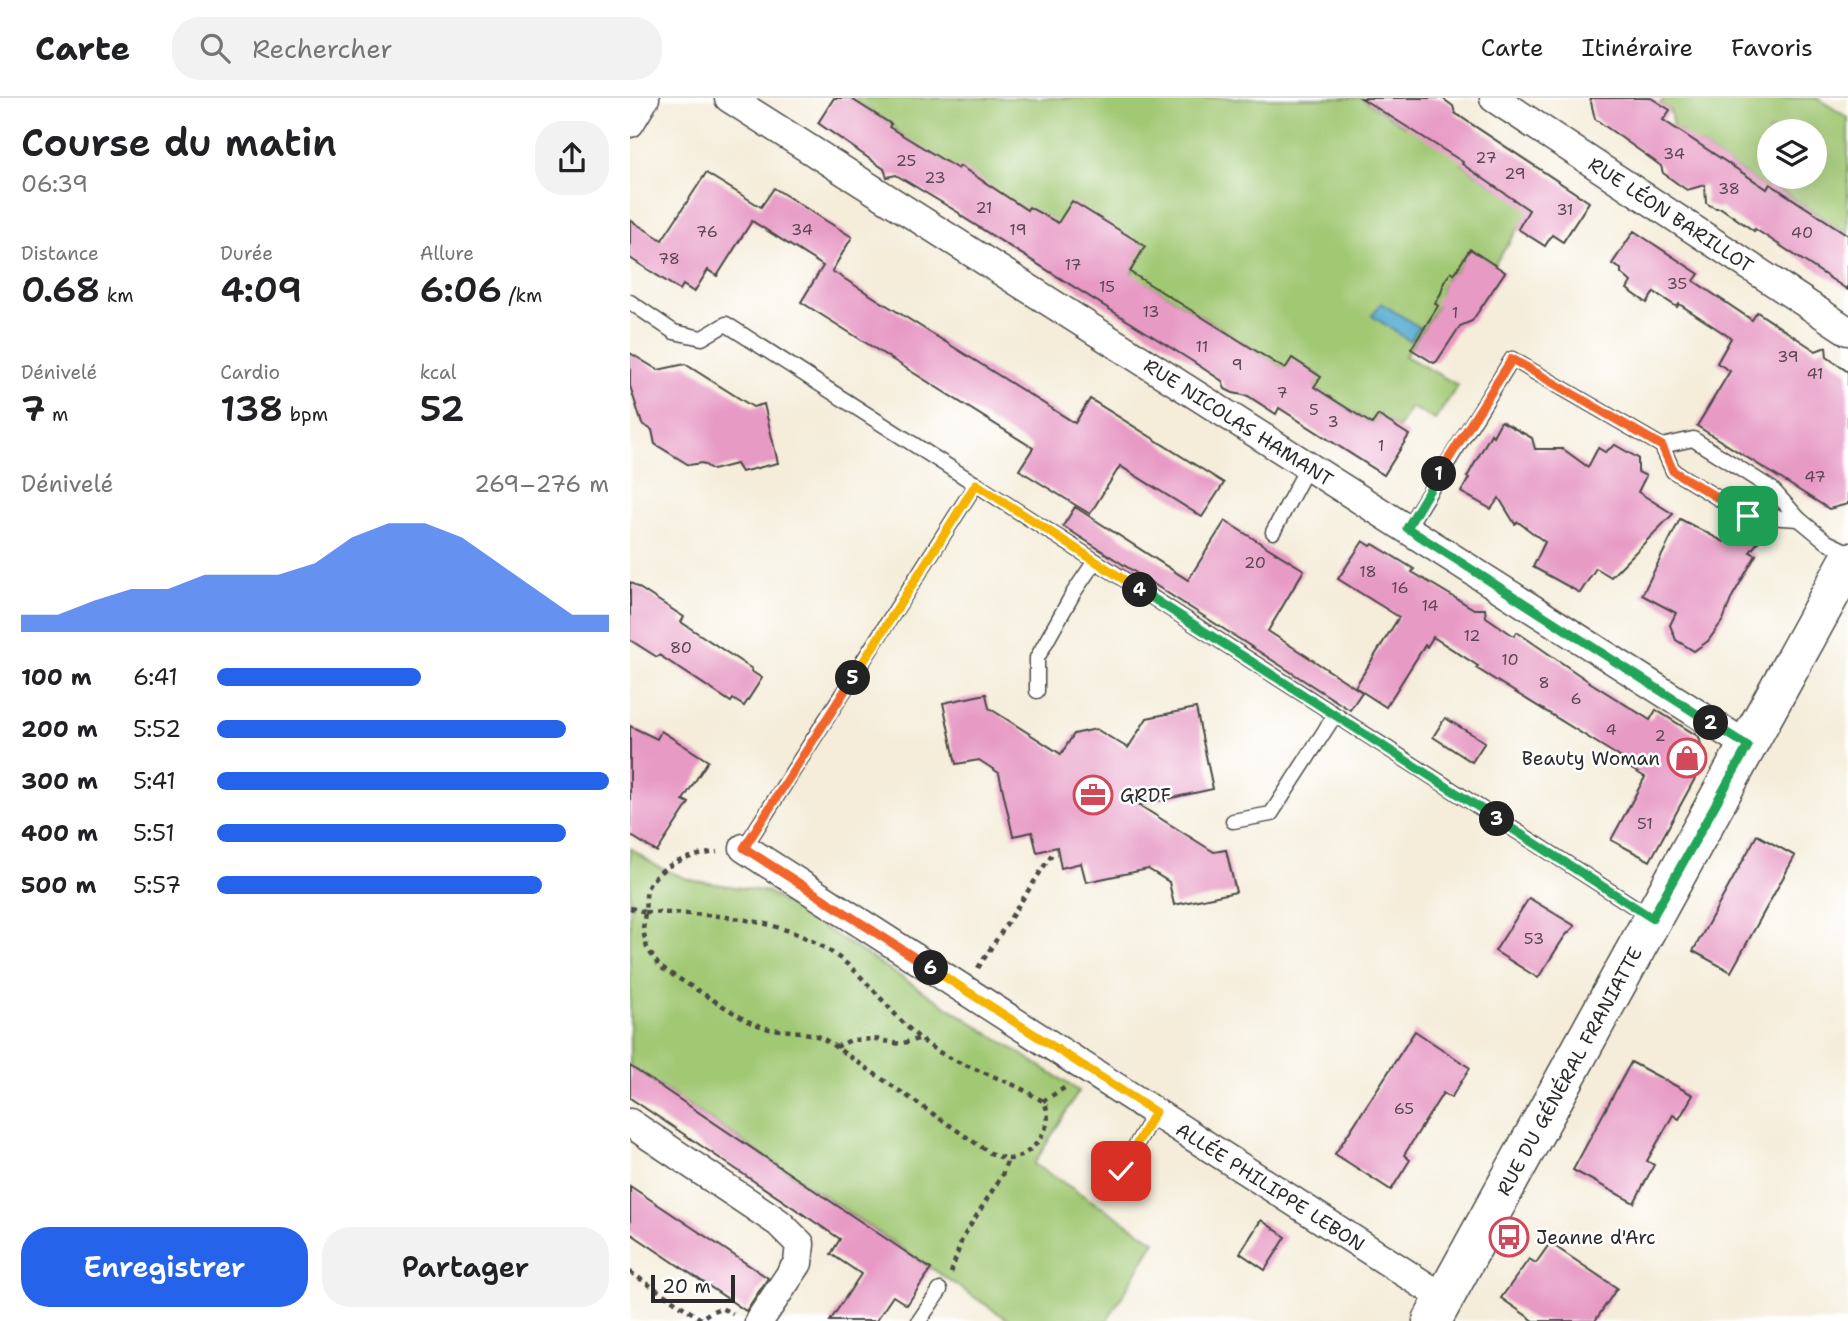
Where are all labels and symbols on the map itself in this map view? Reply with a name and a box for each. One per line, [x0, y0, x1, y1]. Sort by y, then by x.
house number: 34 [1663, 143, 1685, 164]
house number: 27 [1475, 147, 1497, 168]
house number: 25 [896, 150, 916, 171]
street label: RUE LÉON BARILLOT [1584, 151, 1759, 278]
house number: 29 [1504, 163, 1526, 184]
house number: 23 [924, 167, 946, 188]
house number: 38 [1718, 178, 1740, 199]
house number: 21 [975, 197, 993, 218]
house number: 31 [1556, 199, 1574, 220]
house number: 34 [791, 219, 813, 240]
house number: 19 [1009, 219, 1027, 240]
house number: 76 [696, 221, 718, 242]
house number: 40 [1791, 222, 1813, 243]
house number: 78 [658, 248, 680, 269]
house number: 17 [1064, 254, 1082, 275]
house number: 35 [1667, 273, 1687, 294]
house number: 15 [1099, 276, 1115, 297]
house number: 13 [1142, 301, 1160, 322]
house number: 1 [1452, 302, 1458, 323]
house number: 11 [1196, 336, 1208, 357]
house number: 39 [1777, 346, 1799, 367]
street label: RUE NICOLAS HAMANT [1139, 353, 1338, 492]
house number: 9 [1231, 354, 1243, 375]
house number: 41 [1806, 363, 1824, 384]
house number: 7 [1276, 382, 1288, 403]
house number: 5 [1309, 399, 1319, 420]
house number: 3 [1327, 411, 1339, 432]
house number: 1 [1378, 435, 1384, 456]
pin: 1 [1422, 456, 1456, 492]
house number: 47 [1804, 466, 1826, 487]
pin [1718, 486, 1778, 546]
house number: 20 [1244, 552, 1266, 573]
house number: 18 [1359, 561, 1377, 582]
pin: 4 [1122, 573, 1158, 608]
house number: 16 [1391, 577, 1409, 598]
house number: 14 [1421, 595, 1439, 616]
house number: 12 [1463, 625, 1481, 646]
house number: 80 [670, 637, 692, 658]
house number: 10 [1501, 649, 1519, 670]
pin: 5 [836, 660, 871, 696]
house number: 8 [1538, 672, 1550, 693]
house number: 6 [1570, 688, 1582, 709]
pin: 2 [1694, 706, 1728, 740]
house number: 4 [1605, 719, 1617, 740]
house number: 2 [1654, 725, 1666, 746]
shop icon: Beauty Woman [1666, 737, 1708, 779]
place label: Beauty Woman [1522, 746, 1660, 771]
office icon: GRDF [1072, 774, 1114, 816]
place label: GRDF [1120, 783, 1171, 808]
pin: 3 [1480, 802, 1514, 836]
house number: 51 [1637, 813, 1653, 834]
house number: 53 [1524, 928, 1544, 949]
street label: RUE DU GÉNÉRAL FRANIATTE [1491, 942, 1647, 1200]
pin: 6 [914, 950, 948, 986]
house number: 65 [1394, 1098, 1414, 1119]
street label: ALLÉE PHILIPPE LEBON [1171, 1117, 1370, 1257]
pin [1091, 1141, 1151, 1201]
bus stop icon: Jeanne d'Arc [1488, 1216, 1530, 1258]
place label: Jeanne d'Arc [1536, 1225, 1656, 1250]
scale bar [651, 1272, 735, 1304]

